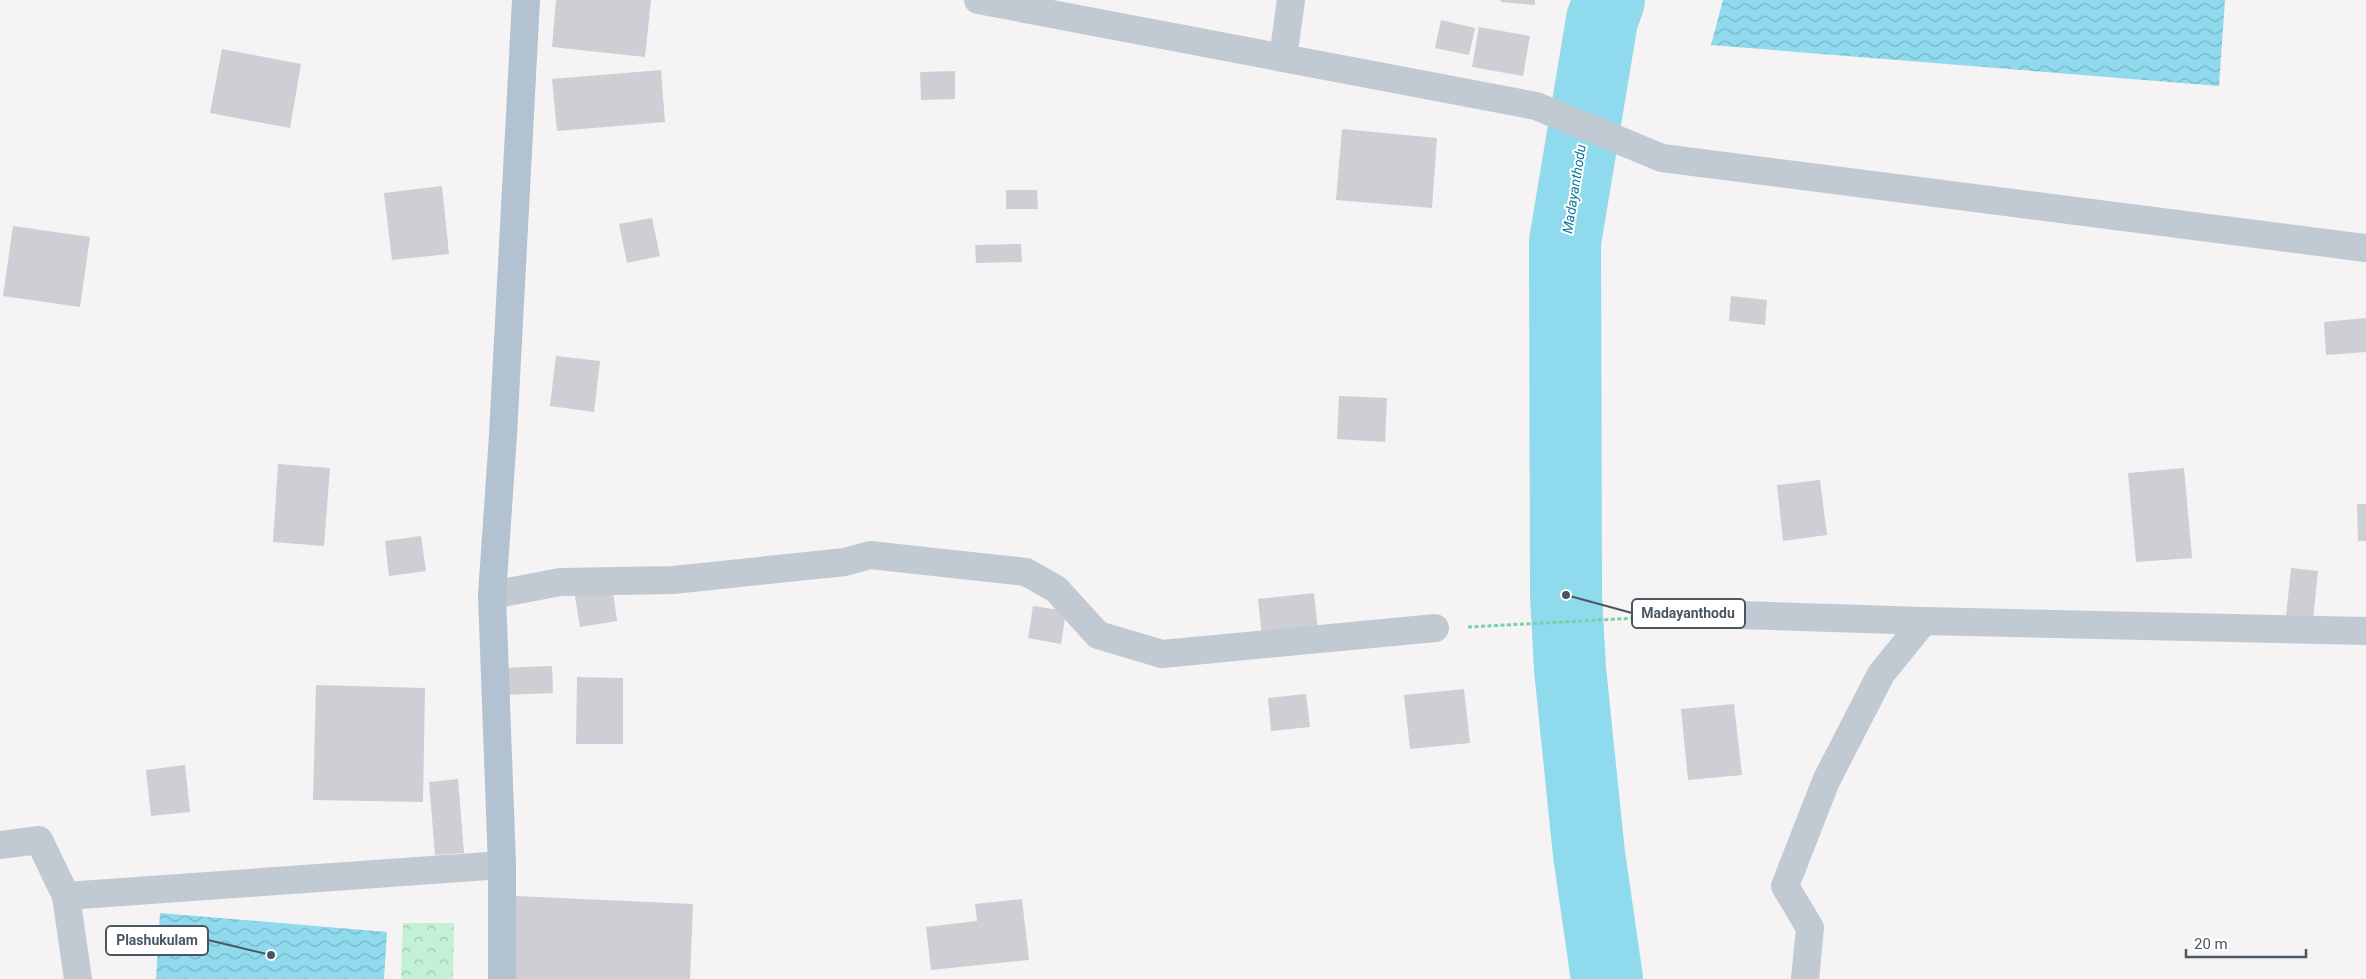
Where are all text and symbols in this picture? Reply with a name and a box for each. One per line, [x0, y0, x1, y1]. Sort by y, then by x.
water label: Madayanthodu [1559, 143, 1589, 235]
callout: Madayanthodu [1632, 599, 1745, 628]
text: Madayanthodu [1641, 605, 1735, 621]
callout: Plashukulam [106, 926, 208, 955]
scale bar [2186, 926, 2306, 958]
text: Plashukulam [116, 932, 198, 948]
text: 20 m [2194, 935, 2228, 953]

